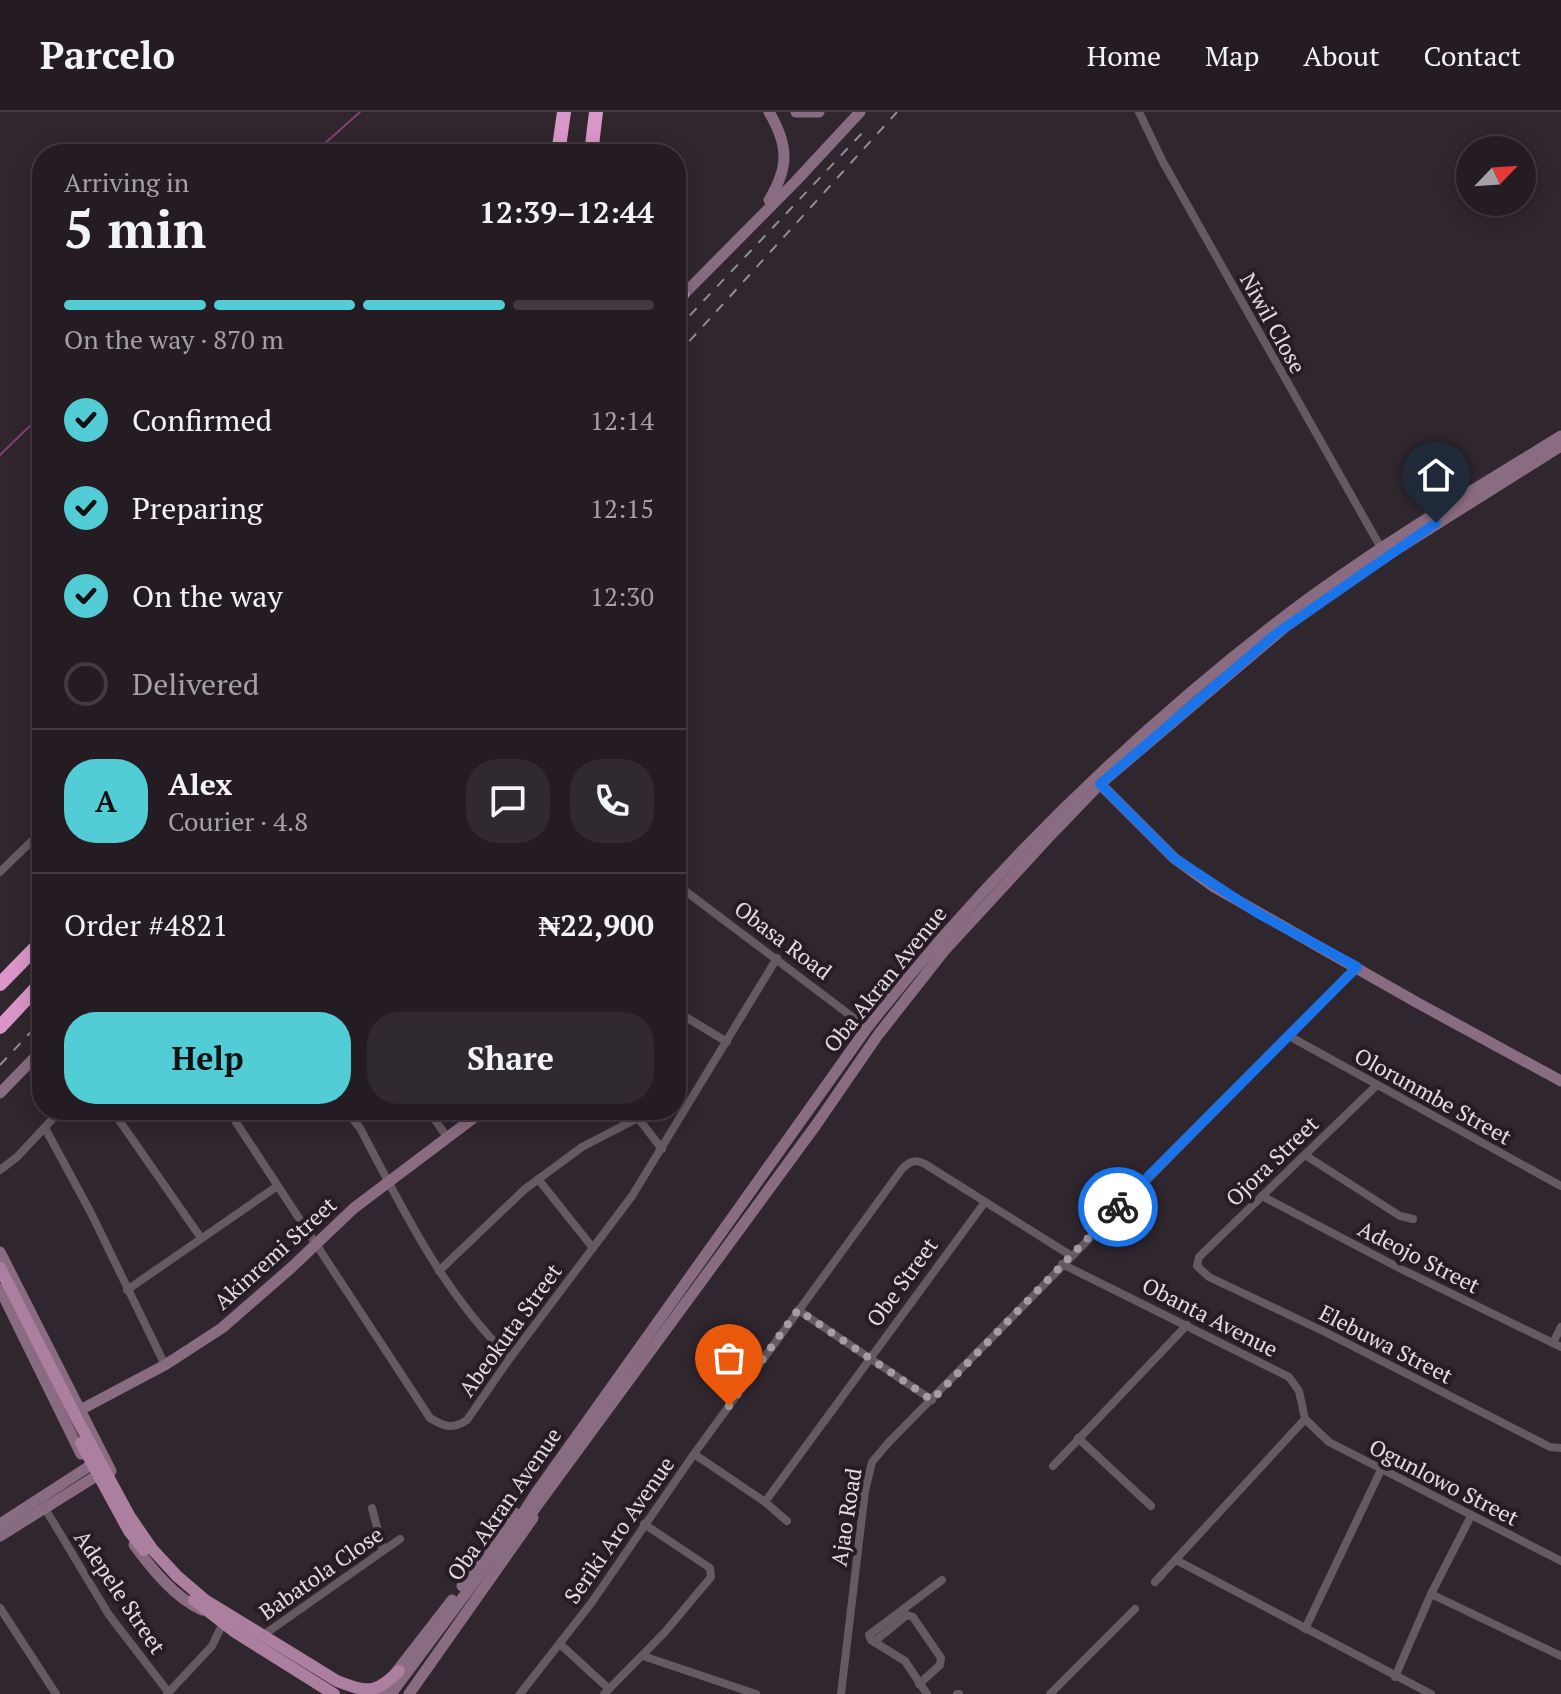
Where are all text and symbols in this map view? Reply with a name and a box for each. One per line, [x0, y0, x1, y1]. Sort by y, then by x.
text: Parcelo [40, 30, 175, 80]
text: Home [1087, 37, 1161, 74]
text: Map [1205, 37, 1259, 74]
text: About [1303, 37, 1380, 74]
text: Contact [1424, 37, 1521, 74]
north arrow [1456, 136, 1536, 216]
map controls [1456, 136, 1536, 216]
text: Arriving in [64, 165, 189, 199]
text: 12:39–12:44 [479, 192, 654, 232]
text: 5 min [64, 194, 206, 263]
street label: Niwil Close [1234, 267, 1313, 378]
text: On the way · 870 m [64, 322, 284, 356]
icon: check [64, 398, 108, 442]
text: Confirmed [132, 400, 272, 440]
text: 12:14 [590, 403, 654, 437]
pin [1402, 441, 1470, 523]
icon: home [1414, 453, 1458, 497]
icon: check [64, 486, 108, 530]
text: Preparing [132, 488, 263, 528]
text: 12:15 [590, 491, 654, 525]
icon: check [64, 574, 108, 618]
text: On the way [132, 576, 283, 616]
text: 12:30 [590, 579, 654, 613]
text: Delivered [132, 664, 259, 704]
button: chat [466, 759, 550, 843]
button: phone [570, 759, 654, 843]
text: Alex [168, 764, 232, 804]
text: A [95, 781, 117, 821]
text: Courier · 4.8 [168, 804, 308, 838]
street label: Obasa Road [729, 894, 838, 986]
street label: Oba Akran Avenue [817, 900, 953, 1058]
text: Order #4821 [64, 905, 228, 945]
text: ₦22,900 [538, 905, 654, 945]
button: Help [64, 1012, 351, 1104]
button: Share [367, 1012, 654, 1104]
street label: Olorunmbe Street [1350, 1040, 1517, 1151]
street label: Ojora Street [1219, 1109, 1324, 1212]
courier [1078, 1167, 1158, 1247]
icon: bike [1096, 1185, 1140, 1229]
street label: Akinremi Street [207, 1190, 342, 1315]
street label: Adeojo Street [1353, 1213, 1485, 1300]
street label: Obe Street [859, 1231, 944, 1332]
street label: Abeokuta Street [452, 1257, 568, 1402]
street label: Obanta Avenue [1137, 1270, 1283, 1363]
street label: Elebuwa Street [1314, 1297, 1458, 1390]
pin [695, 1324, 763, 1406]
icon: bag [707, 1336, 751, 1380]
street label: Oba Akran Avenue [440, 1422, 567, 1586]
street label: Ogunlowo Street [1365, 1431, 1524, 1532]
street label: Seriki Aro Avenue [557, 1450, 680, 1609]
street label: Ajao Road [823, 1466, 868, 1568]
street label: Babatola Close [253, 1519, 388, 1626]
street label: Adepele Street [68, 1524, 173, 1659]

